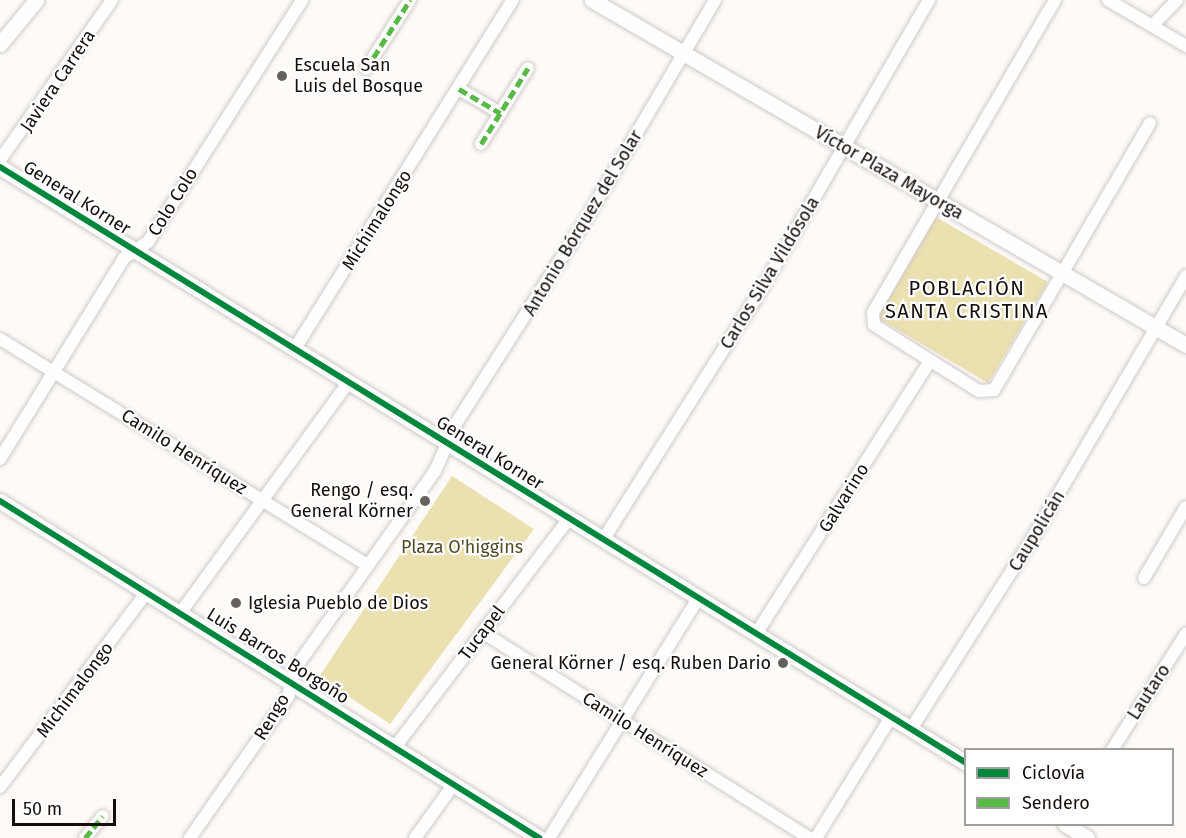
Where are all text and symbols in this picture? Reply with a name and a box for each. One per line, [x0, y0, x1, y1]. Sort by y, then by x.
street label: Javiera Carrera [16, 26, 100, 136]
place label: Escuela San Luis del Bosque [294, 55, 423, 98]
marker: Escuela San Luis del Bosque [275, 69, 289, 83]
street label: Víctor Plaza Mayorga [811, 122, 967, 224]
street label: Antonio Bórquez del Solar [519, 126, 647, 320]
street label: General Korner [19, 156, 135, 240]
street label: Colo Colo [144, 164, 202, 240]
street label: Michimalongo [338, 166, 416, 274]
street label: Carlos Silva Vildósola [716, 193, 824, 353]
district label: POBLACIÓN SANTA CRISTINA [885, 277, 1049, 324]
street label: Camilo Henríquez [117, 405, 251, 499]
street label: General Korner [432, 411, 548, 495]
street label: Galvarino [814, 459, 874, 537]
place label: Rengo / esq. General Körner [290, 480, 413, 522]
street label: Caupolicán [1004, 487, 1070, 575]
marker: Rengo / esq. General Körner [418, 494, 432, 508]
park label: Plaza O'higgins [401, 536, 523, 558]
place label: Iglesia Pueblo de Dios [248, 592, 428, 614]
marker: Iglesia Pueblo de Dios [229, 596, 243, 610]
street label: Tucapel [454, 601, 510, 665]
street label: Luis Barros Borgoño [203, 603, 353, 709]
street label: Michimalongo [32, 638, 118, 742]
place label: General Körner / esq. Ruben Dario [490, 652, 771, 674]
marker: General Körner / esq. Ruben Dario [776, 656, 790, 670]
street label: Lautaro [1123, 660, 1175, 724]
street label: Camilo Henríquez [578, 688, 712, 782]
street label: Rengo [250, 690, 294, 744]
legend [964, 748, 1174, 826]
text: Ciclovía [1022, 762, 1085, 784]
scale bar [15, 787, 118, 825]
text: Sendero [1022, 792, 1090, 814]
text: 50 m [23, 798, 62, 820]

